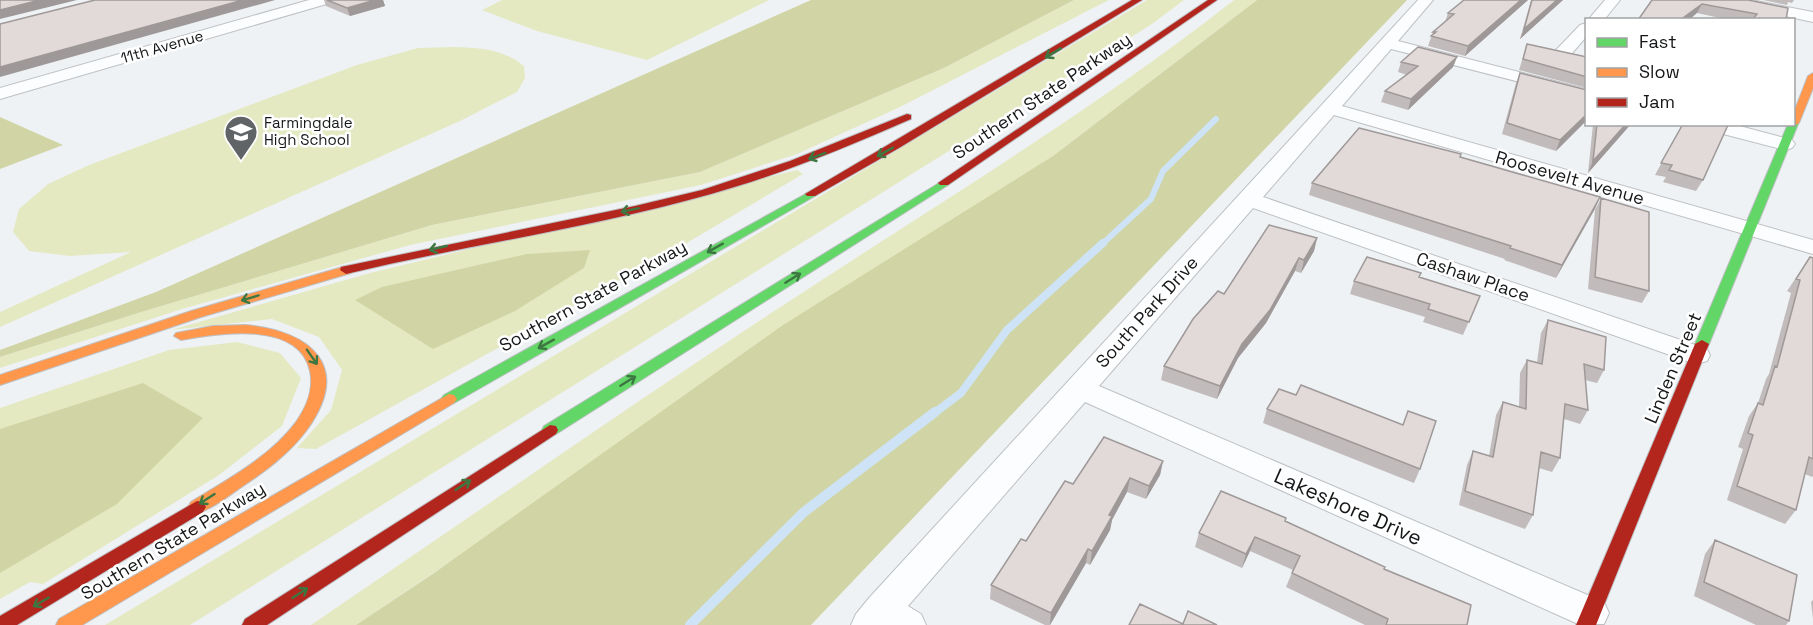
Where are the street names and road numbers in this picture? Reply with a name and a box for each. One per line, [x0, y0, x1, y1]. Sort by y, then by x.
street label: 11th Avenue [118, 26, 206, 67]
street label: Southern State Parkway [948, 27, 1135, 164]
street label: Roosevelt Avenue [1493, 145, 1647, 210]
street label: Southern State Parkway [495, 234, 690, 357]
street label: Cashaw Place [1413, 246, 1533, 307]
street label: South Park Drive [1090, 251, 1203, 372]
street label: Linden Street [1639, 309, 1706, 427]
street label: Lakeshore Drive [1270, 462, 1426, 551]
street label: Southern State Parkway [77, 476, 269, 605]

